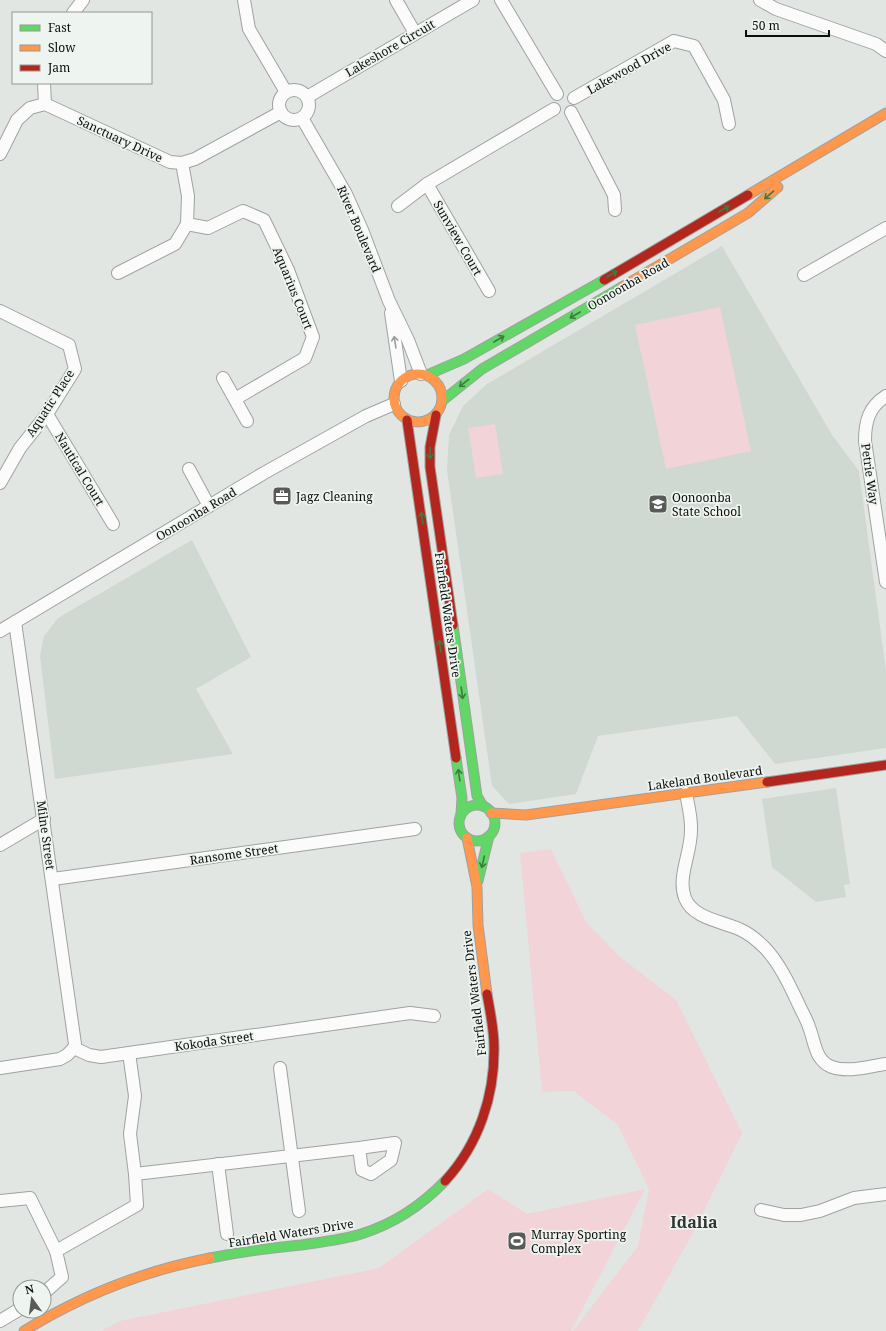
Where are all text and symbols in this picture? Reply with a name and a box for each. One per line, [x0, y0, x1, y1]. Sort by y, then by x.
legend [12, 12, 152, 84]
scale bar [746, 12, 829, 38]
street label: Lakeshore Circuit [342, 15, 438, 81]
text: 50 m [752, 17, 780, 34]
text: Fast [48, 19, 71, 36]
street label: Lakewood Drive [584, 38, 674, 98]
text: Slow [48, 39, 76, 56]
text: Jam [47, 59, 70, 76]
street label: Sanctuary Drive [74, 112, 166, 166]
street label: River Boulevard [333, 183, 385, 276]
one-way arrow [763, 191, 774, 200]
street label: Sunview Court [430, 197, 486, 279]
one-way arrow [718, 205, 730, 213]
street label: Aquarius Court [269, 244, 317, 332]
street label: Oonoonba Road [584, 253, 672, 314]
one-way arrow [606, 270, 618, 278]
one-way arrow [569, 311, 581, 319]
one-way arrow [493, 334, 505, 342]
one-way arrow [391, 336, 399, 349]
street label: Aquatic Place [22, 366, 78, 440]
one-way arrow [459, 378, 470, 387]
street label: Nautical Court [51, 429, 109, 509]
street label: Petrie Way [857, 442, 883, 506]
one-way arrow [426, 446, 434, 459]
street label: Oonoonba Road [152, 483, 240, 545]
office icon: Jagz Cleaning [271, 485, 293, 507]
place label: Jagz Cleaning [295, 488, 373, 505]
place label: Oonoonba State School [672, 489, 741, 520]
school or university icon: Oonoonba State School [647, 493, 669, 515]
one-way arrow [418, 512, 426, 525]
street label: Fairfield Waters Drive [431, 551, 465, 679]
one-way arrow [436, 640, 444, 653]
one-way arrow [458, 686, 466, 699]
street label: Lakeland Boulevard [647, 761, 764, 794]
one-way arrow [455, 769, 463, 782]
street label: Milne Street [33, 799, 59, 871]
street label: Ransome Street [189, 839, 279, 869]
one-way arrow [478, 855, 486, 868]
street label: Fairfield Waters Drive [458, 929, 490, 1057]
street label: Kokoda Street [173, 1027, 255, 1055]
district label: Idalia [670, 1211, 718, 1233]
street label: Fairfield Waters Drive [227, 1215, 355, 1251]
place label: Murray Sporting Complex [531, 1226, 627, 1257]
sports icon: Murray Sporting Complex [506, 1230, 528, 1252]
north arrow [12, 1279, 52, 1319]
text: N [23, 1280, 36, 1297]

